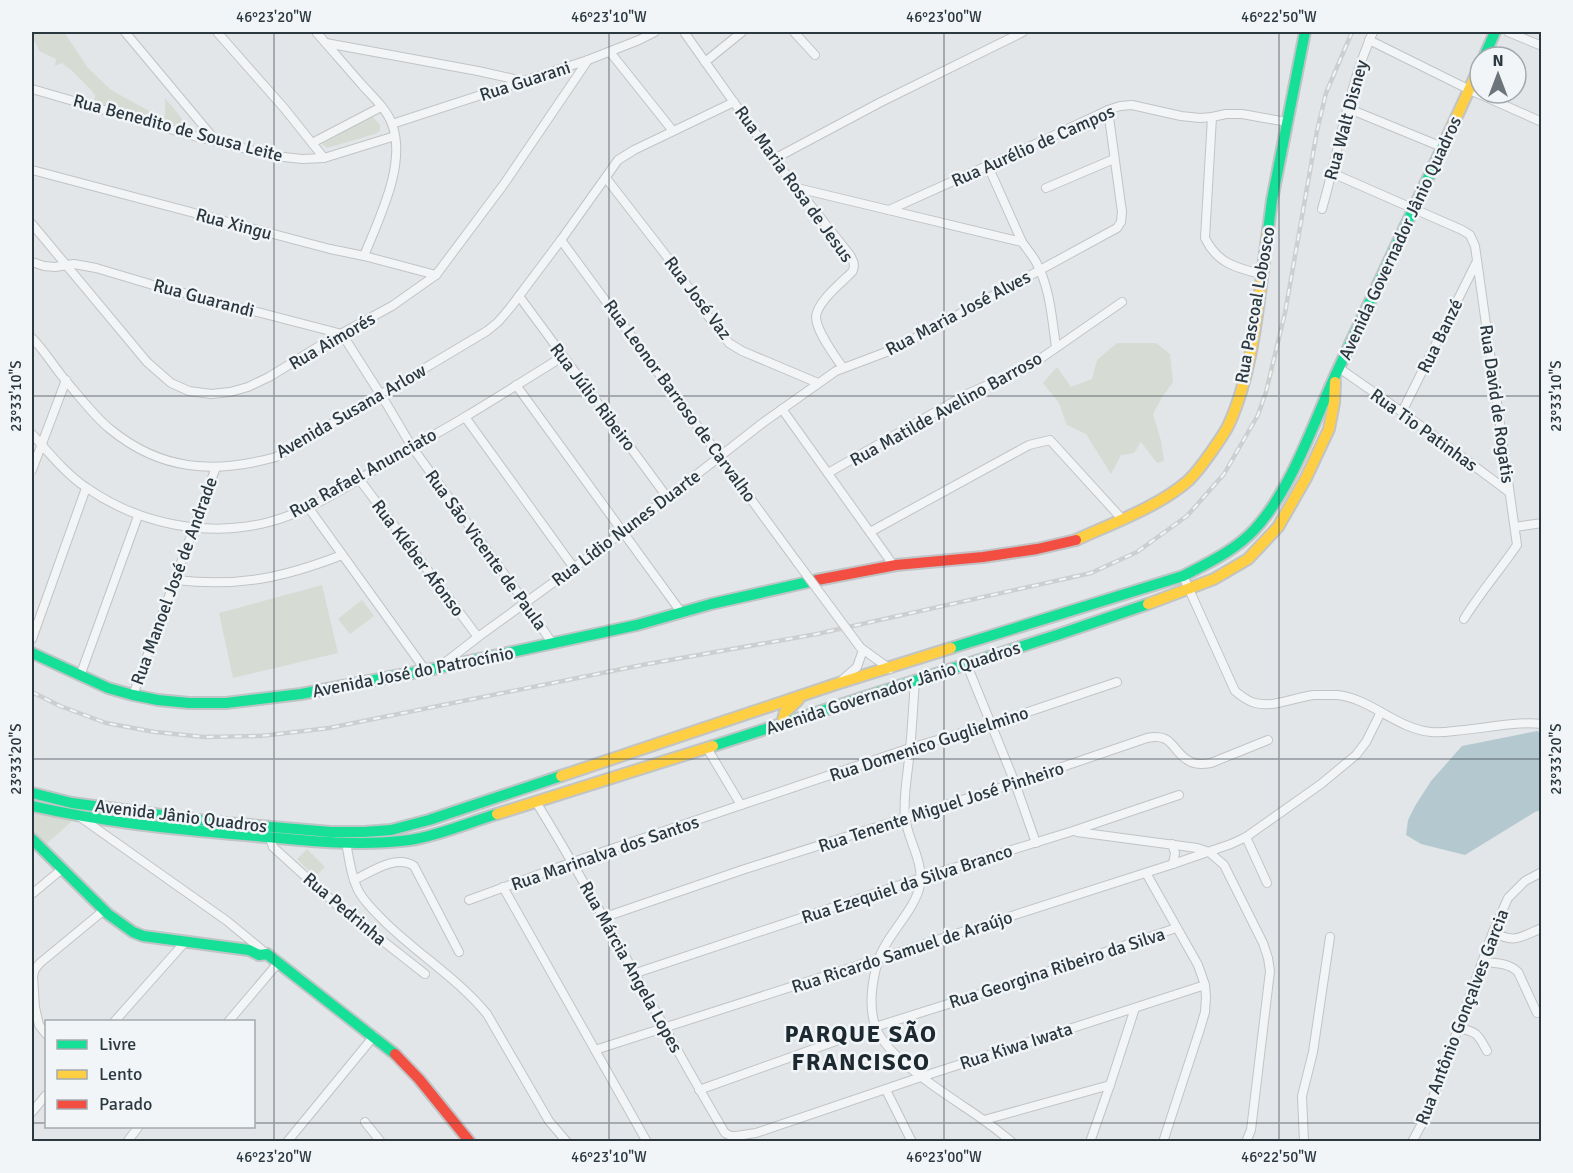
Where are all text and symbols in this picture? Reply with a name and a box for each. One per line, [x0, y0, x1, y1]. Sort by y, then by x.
text: 46°23'20"W [236, 8, 312, 26]
text: 46°23'10"W [571, 8, 647, 26]
text: 46°23'00"W [906, 8, 982, 26]
text: 46°22'50"W [1241, 8, 1317, 26]
north arrow [1468, 45, 1528, 105]
text: N [1492, 51, 1504, 71]
street label: Rua Guarani [477, 56, 573, 106]
street label: Rua Walt Disney [1319, 57, 1373, 183]
street label: Rua Benedito de Sousa Leite [71, 89, 285, 167]
street label: Rua Aurélio de Campos [948, 100, 1118, 192]
street label: Rua Maria Rosa de Jesus [730, 101, 858, 267]
street label: Avenida Governador Jânio Quadros [1334, 113, 1466, 363]
street label: Rua Xingu [193, 203, 275, 245]
street label: Rua Pascoal Lobosco [1230, 225, 1280, 385]
street label: Rua José Vaz [660, 252, 736, 344]
street label: Rua Maria José Alves [882, 265, 1034, 360]
street label: Rua Guarandi [151, 274, 257, 322]
street label: Rua Leonor Barroso de Carvalho [599, 295, 761, 507]
street label: Rua Banzé [1413, 295, 1467, 377]
street label: Rua Aimorés [285, 307, 379, 375]
street label: Rua David de Rogatis [1475, 323, 1519, 485]
street label: Rua Júlio Ribeiro [545, 339, 641, 455]
street label: Rua Matilde Avelino Barroso [846, 347, 1046, 471]
street label: Avenida Susana Arlow [272, 359, 430, 463]
text: 23°33'10"S [7, 360, 25, 432]
text: 23°33'10"S [1547, 360, 1565, 432]
street label: Rua Tio Patinhas [1366, 384, 1482, 476]
street label: Rua Rafael Anunciato [286, 423, 440, 523]
street label: Rua São Vicente de Paula [420, 465, 552, 635]
street label: Rua Lídio Nunes Duarte [547, 465, 705, 591]
street label: Rua Manoel José de Andrade [126, 474, 222, 688]
street label: Rua Kléber Afonso [367, 495, 469, 621]
street label: Avenida Governador Jânio Quadros [763, 636, 1023, 740]
street label: Avenida José do Patrocínio [311, 642, 515, 702]
street label: Rua Domenico Guglielmino [827, 701, 1031, 787]
text: 23°33'20"S [7, 723, 25, 795]
text: 23°33'20"S [1547, 723, 1565, 795]
street label: Rua Tenente Miguel José Pinheiro [815, 757, 1067, 857]
street label: Avenida Jânio Quadros [94, 795, 269, 837]
street label: Rua Marinalva dos Santos [508, 810, 702, 895]
street label: Rua Ezequiel da Silva Branco [799, 839, 1015, 929]
street label: Rua Pedrinha [299, 868, 391, 950]
street label: Rua Márcia Angela Lopes [575, 878, 687, 1057]
street label: Rua Ricardo Samuel de Araújo [789, 906, 1015, 998]
street label: Rua Antônio Gonçalves Garcia [1411, 906, 1513, 1128]
street label: Rua Georgina Ribeiro da Silva [946, 923, 1168, 1013]
street label: Rua Kiwa Iwata [957, 1017, 1075, 1075]
district label: PARQUE SÃO FRANCISCO [784, 1019, 938, 1077]
legend [45, 1020, 255, 1128]
text: Livre [99, 1033, 136, 1055]
text: Lento [99, 1063, 142, 1085]
text: Parado [99, 1093, 152, 1115]
text: 46°23'20"W [236, 1148, 312, 1166]
text: 46°23'10"W [571, 1148, 647, 1166]
text: 46°23'00"W [906, 1148, 982, 1166]
text: 46°22'50"W [1241, 1148, 1317, 1166]

